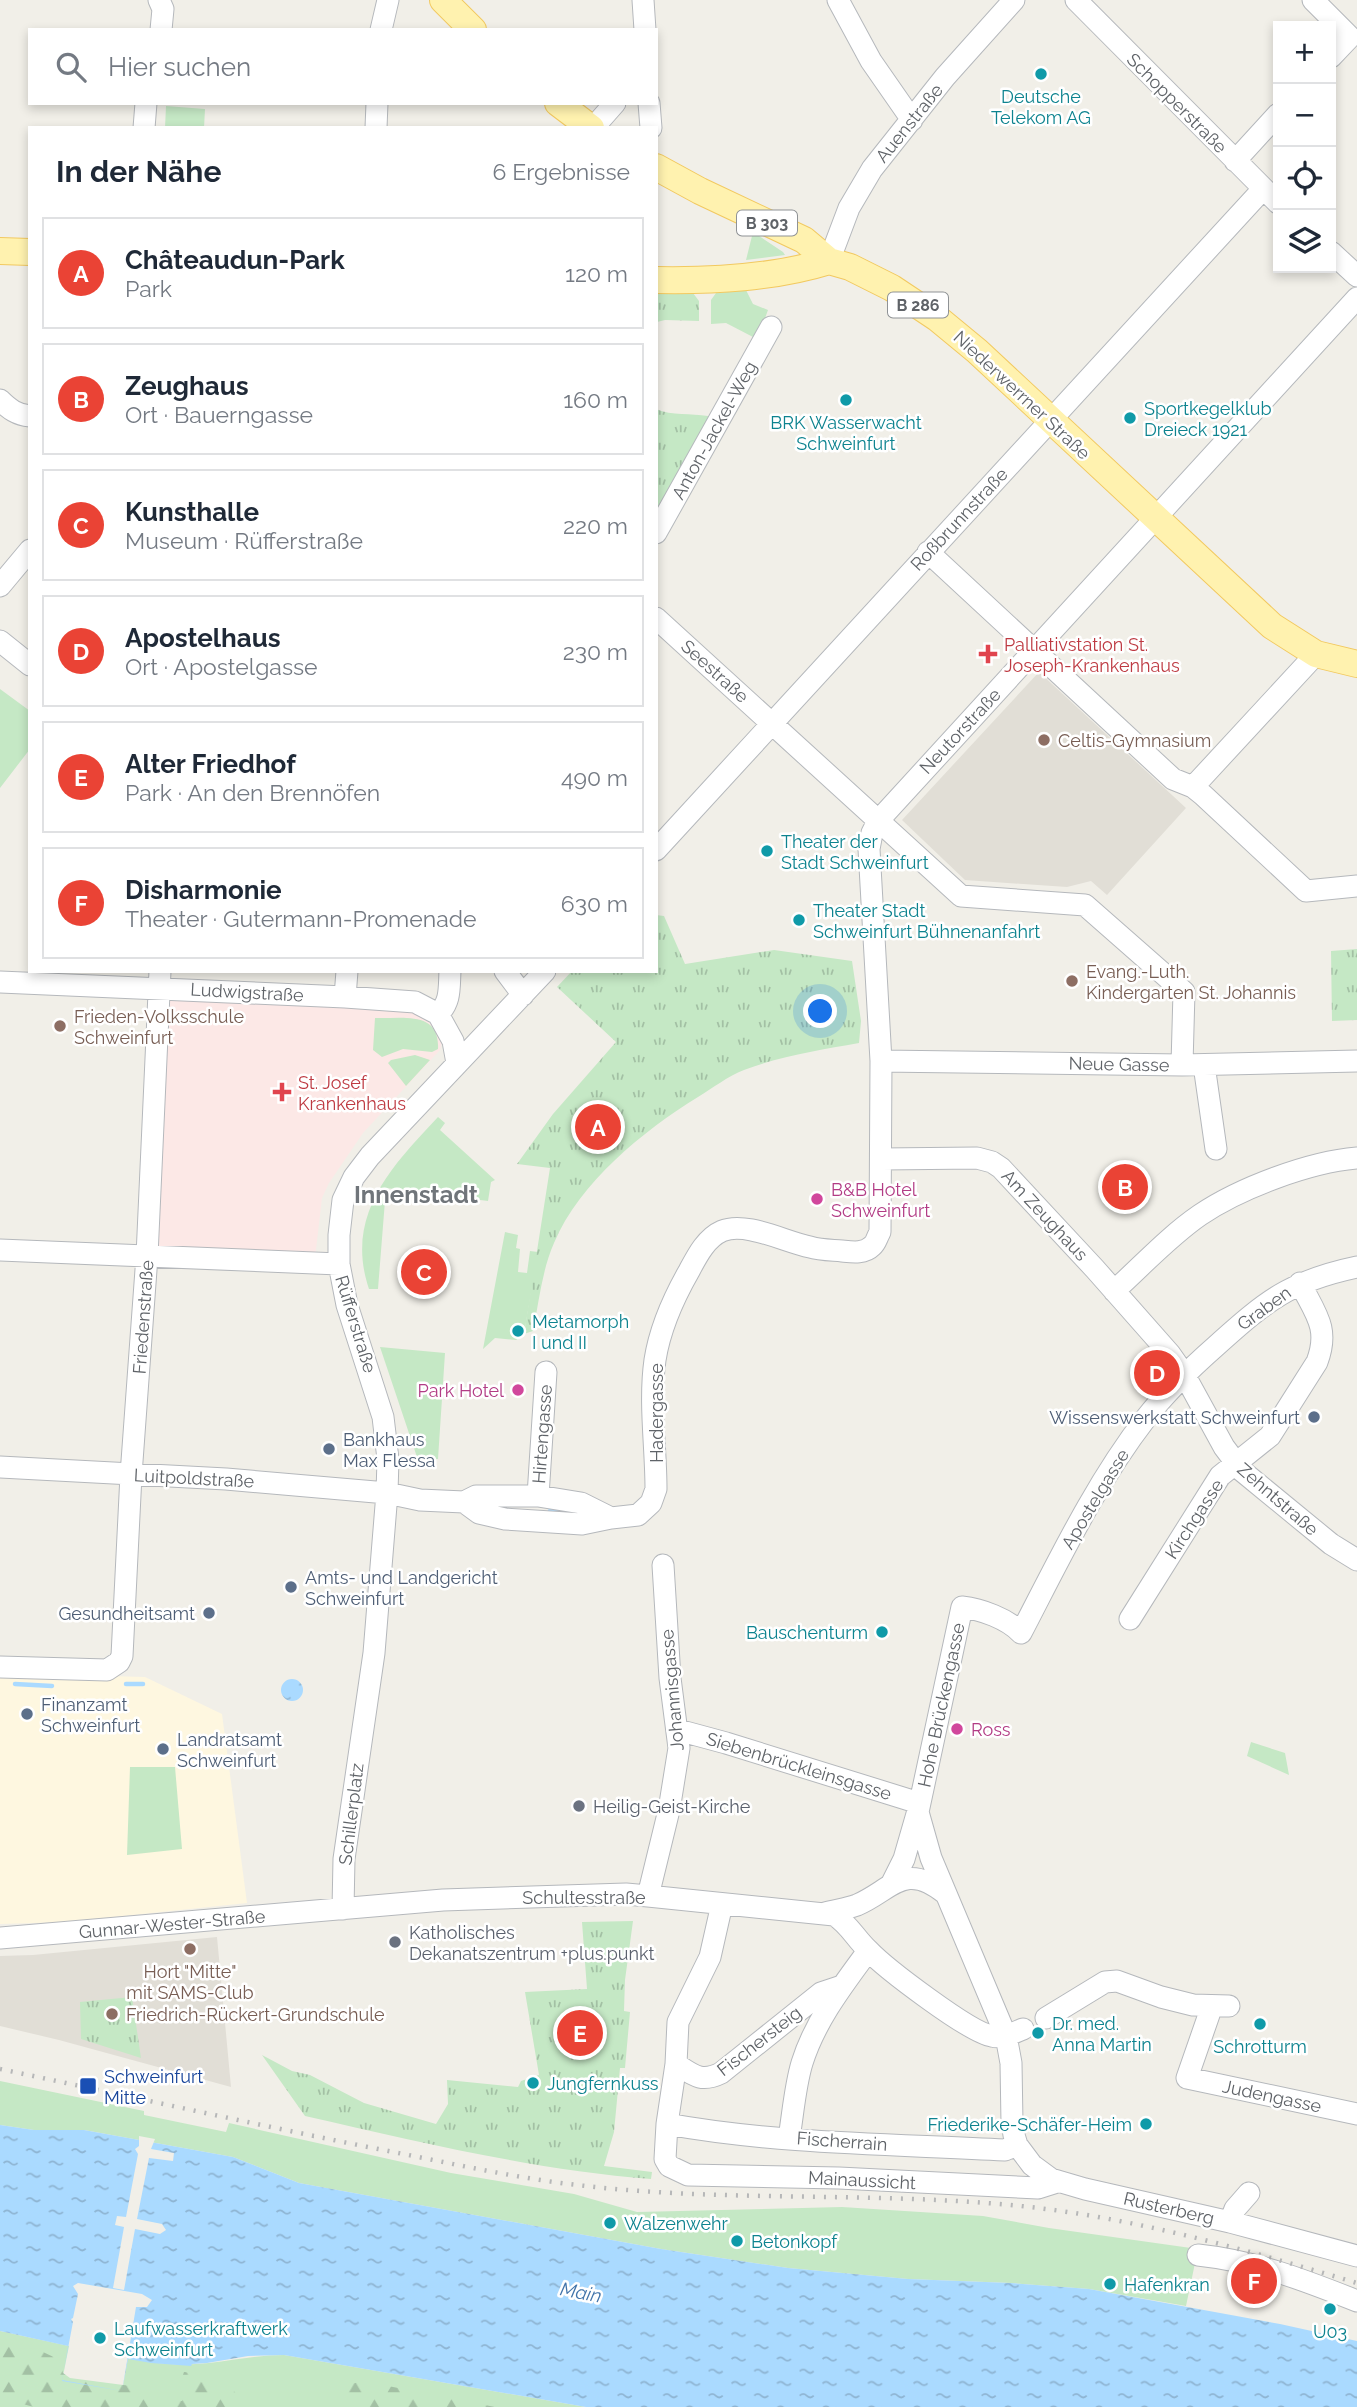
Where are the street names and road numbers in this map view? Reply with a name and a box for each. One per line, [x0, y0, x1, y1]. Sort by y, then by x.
street label: Schopperstraße [1123, 49, 1232, 158]
street label: Auenstraße [871, 79, 947, 167]
road number: B 303 [737, 210, 797, 236]
road number: B 286 [888, 292, 948, 318]
street label: Niederwerrner Straße [949, 326, 1095, 464]
street label: Anton-Jackel-Weg [667, 357, 761, 503]
street label: Roßbrunnstraße [906, 463, 1012, 575]
street label: Seestraße [677, 635, 753, 707]
street label: Neutorstraße [915, 684, 1005, 778]
street label: Ludwigstraße [190, 979, 305, 1005]
street label: Neue Gasse [1068, 1053, 1170, 1075]
street label: Am Zeughaus [998, 1165, 1093, 1265]
street label: Friedenstraße [129, 1259, 157, 1375]
street label: Rüfferstraße [331, 1273, 381, 1376]
street label: Graben [1233, 1282, 1295, 1334]
street label: Hadergasse [646, 1363, 667, 1463]
street label: Hirtengasse [528, 1383, 556, 1484]
street label: Apostelgasse [1057, 1445, 1133, 1553]
street label: Zehntstraße [1233, 1458, 1323, 1540]
street label: Luitpoldstraße [133, 1464, 255, 1492]
street label: Kirchgasse [1160, 1475, 1228, 1563]
street label: Hohe Brückengasse [913, 1621, 969, 1789]
street label: Johannisgasse [656, 1628, 688, 1752]
street label: Siebenbrückleinsgasse [704, 1728, 895, 1804]
street label: Schillerplatz [334, 1762, 368, 1866]
street label: Schultesstraße [522, 1887, 646, 1908]
street label: Gunnar-Wester-Straße [78, 1905, 266, 1943]
street label: Fischersteig [713, 2002, 805, 2080]
street label: Judengasse [1221, 2075, 1324, 2117]
street label: Fischerrain [796, 2127, 888, 2155]
street label: Mainaussicht [807, 2167, 917, 2193]
street label: Rusterberg [1122, 2187, 1216, 2229]

